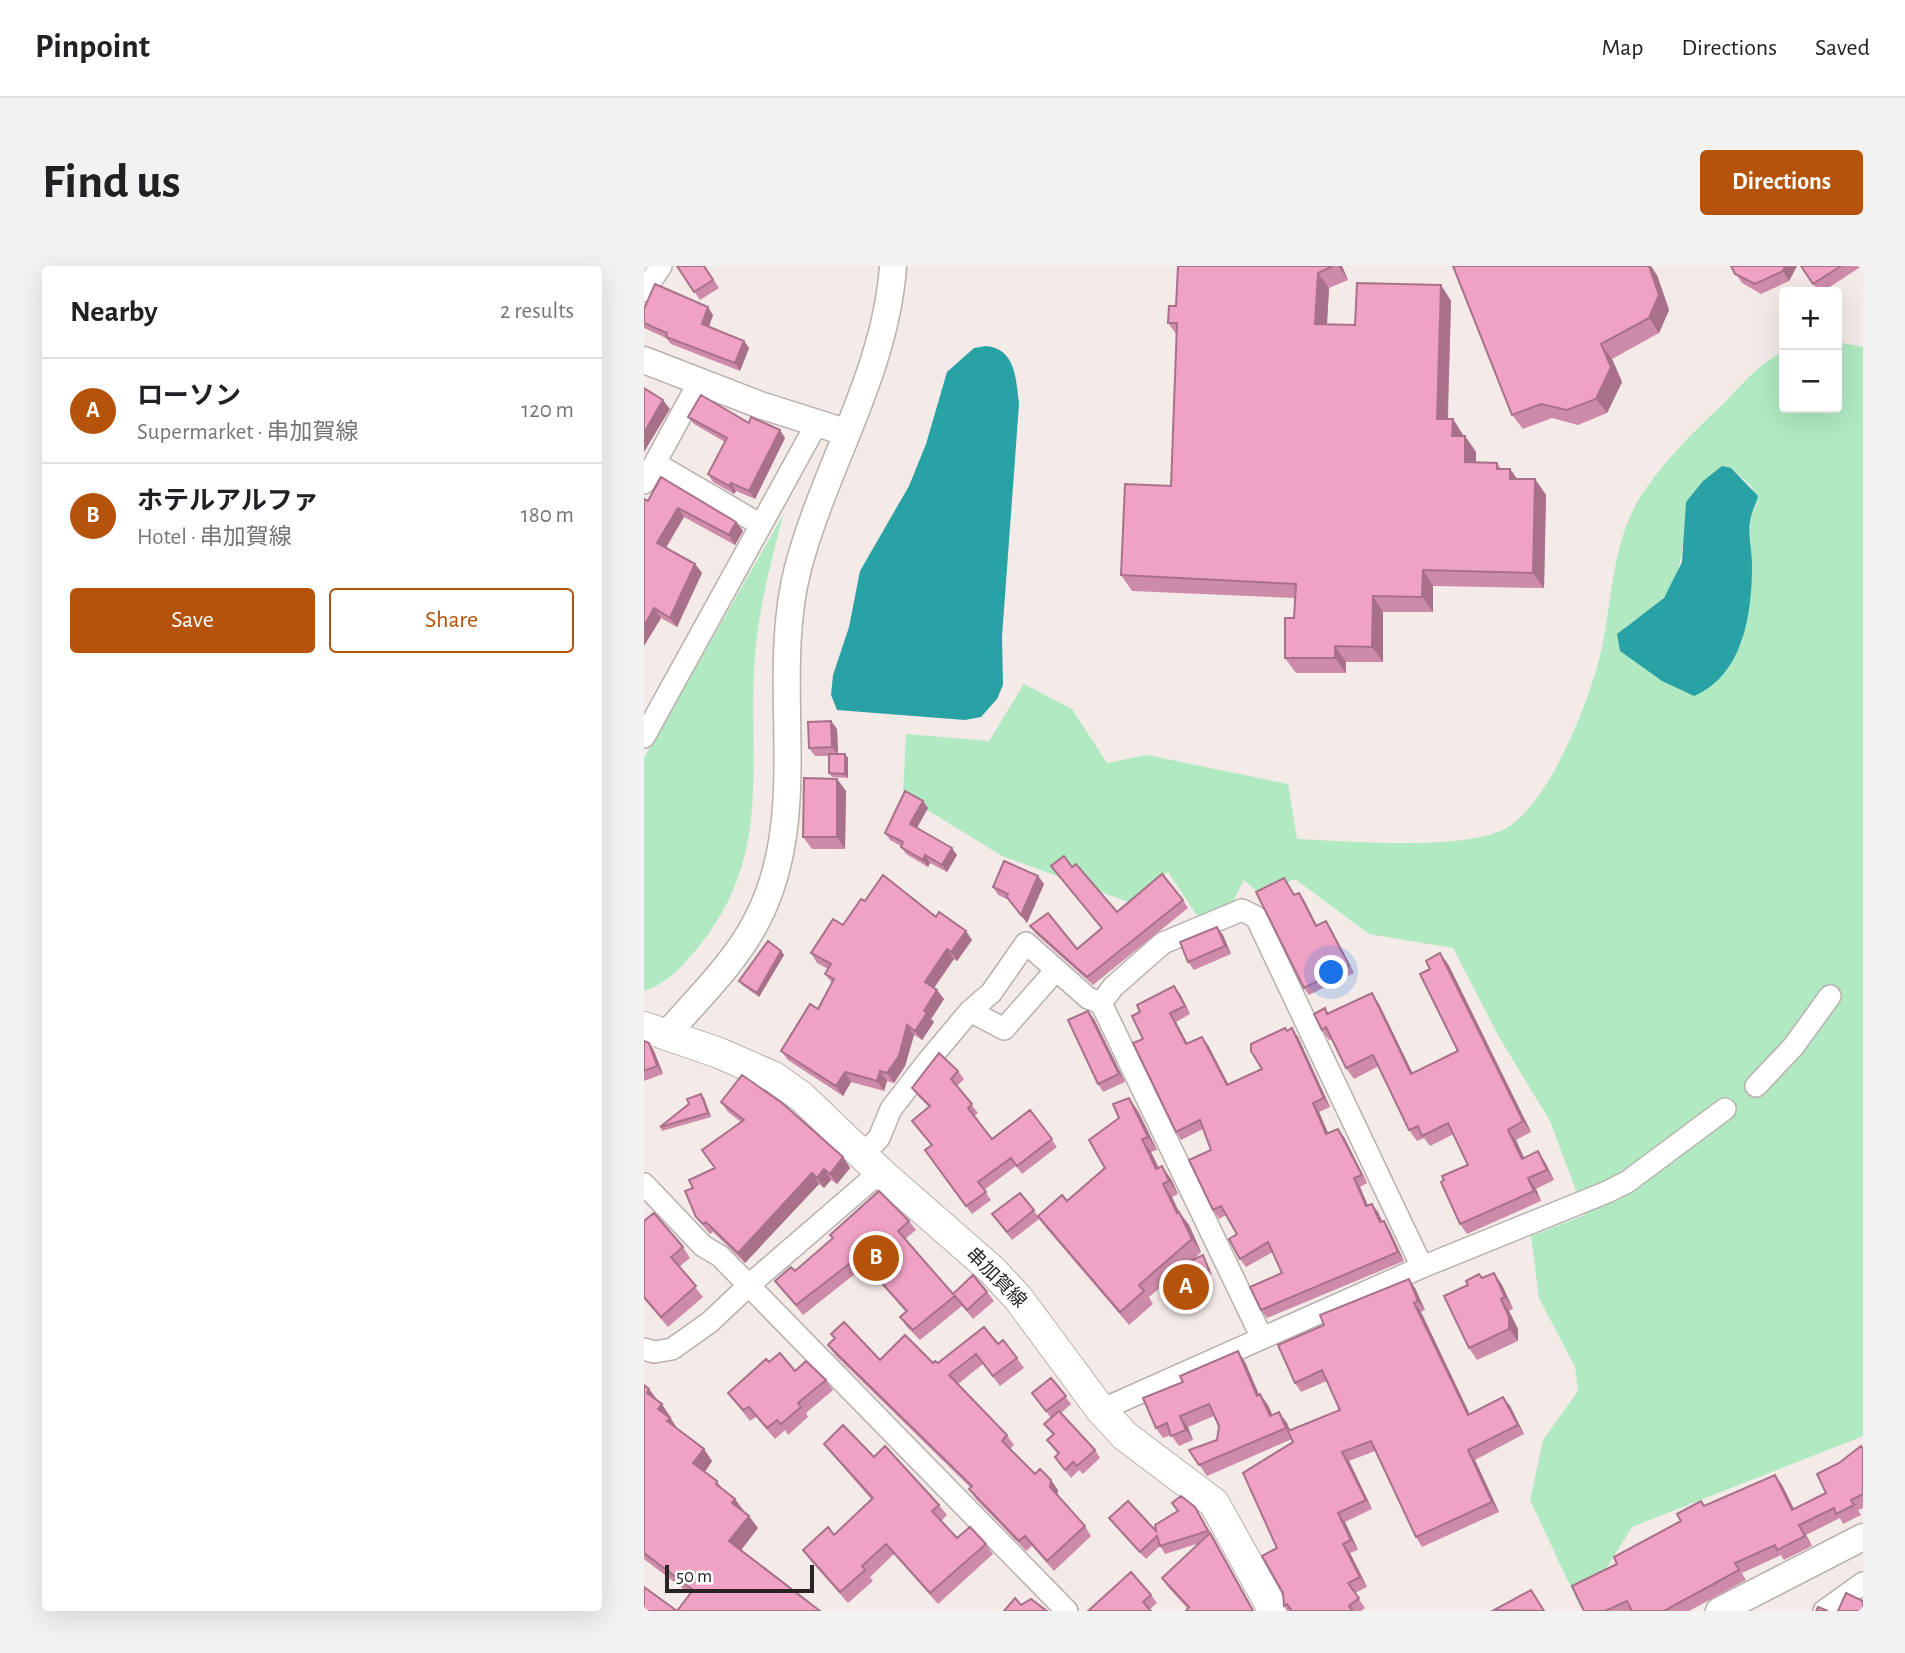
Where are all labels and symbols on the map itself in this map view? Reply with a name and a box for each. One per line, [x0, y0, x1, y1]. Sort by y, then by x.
your location [1314, 955, 1348, 989]
pin: B [853, 1232, 899, 1284]
street label: 串加賀線 [962, 1243, 1031, 1312]
pin: A [1163, 1261, 1209, 1313]
scale bar [665, 1562, 814, 1594]

